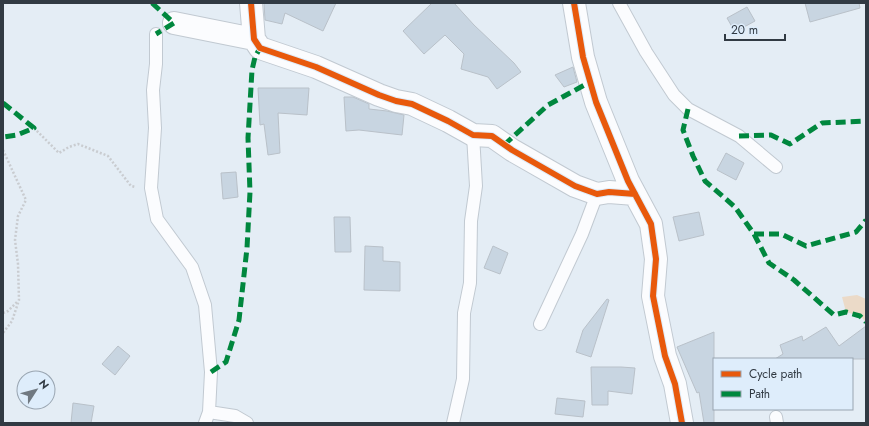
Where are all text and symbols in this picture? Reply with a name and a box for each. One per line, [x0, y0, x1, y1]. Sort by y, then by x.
scale bar [725, 16, 785, 42]
text: 20 m [731, 21, 758, 39]
legend [713, 358, 853, 410]
text: Cycle path [749, 365, 802, 383]
north arrow [16, 370, 56, 410]
text: N [35, 376, 53, 392]
text: Path [749, 385, 770, 403]

